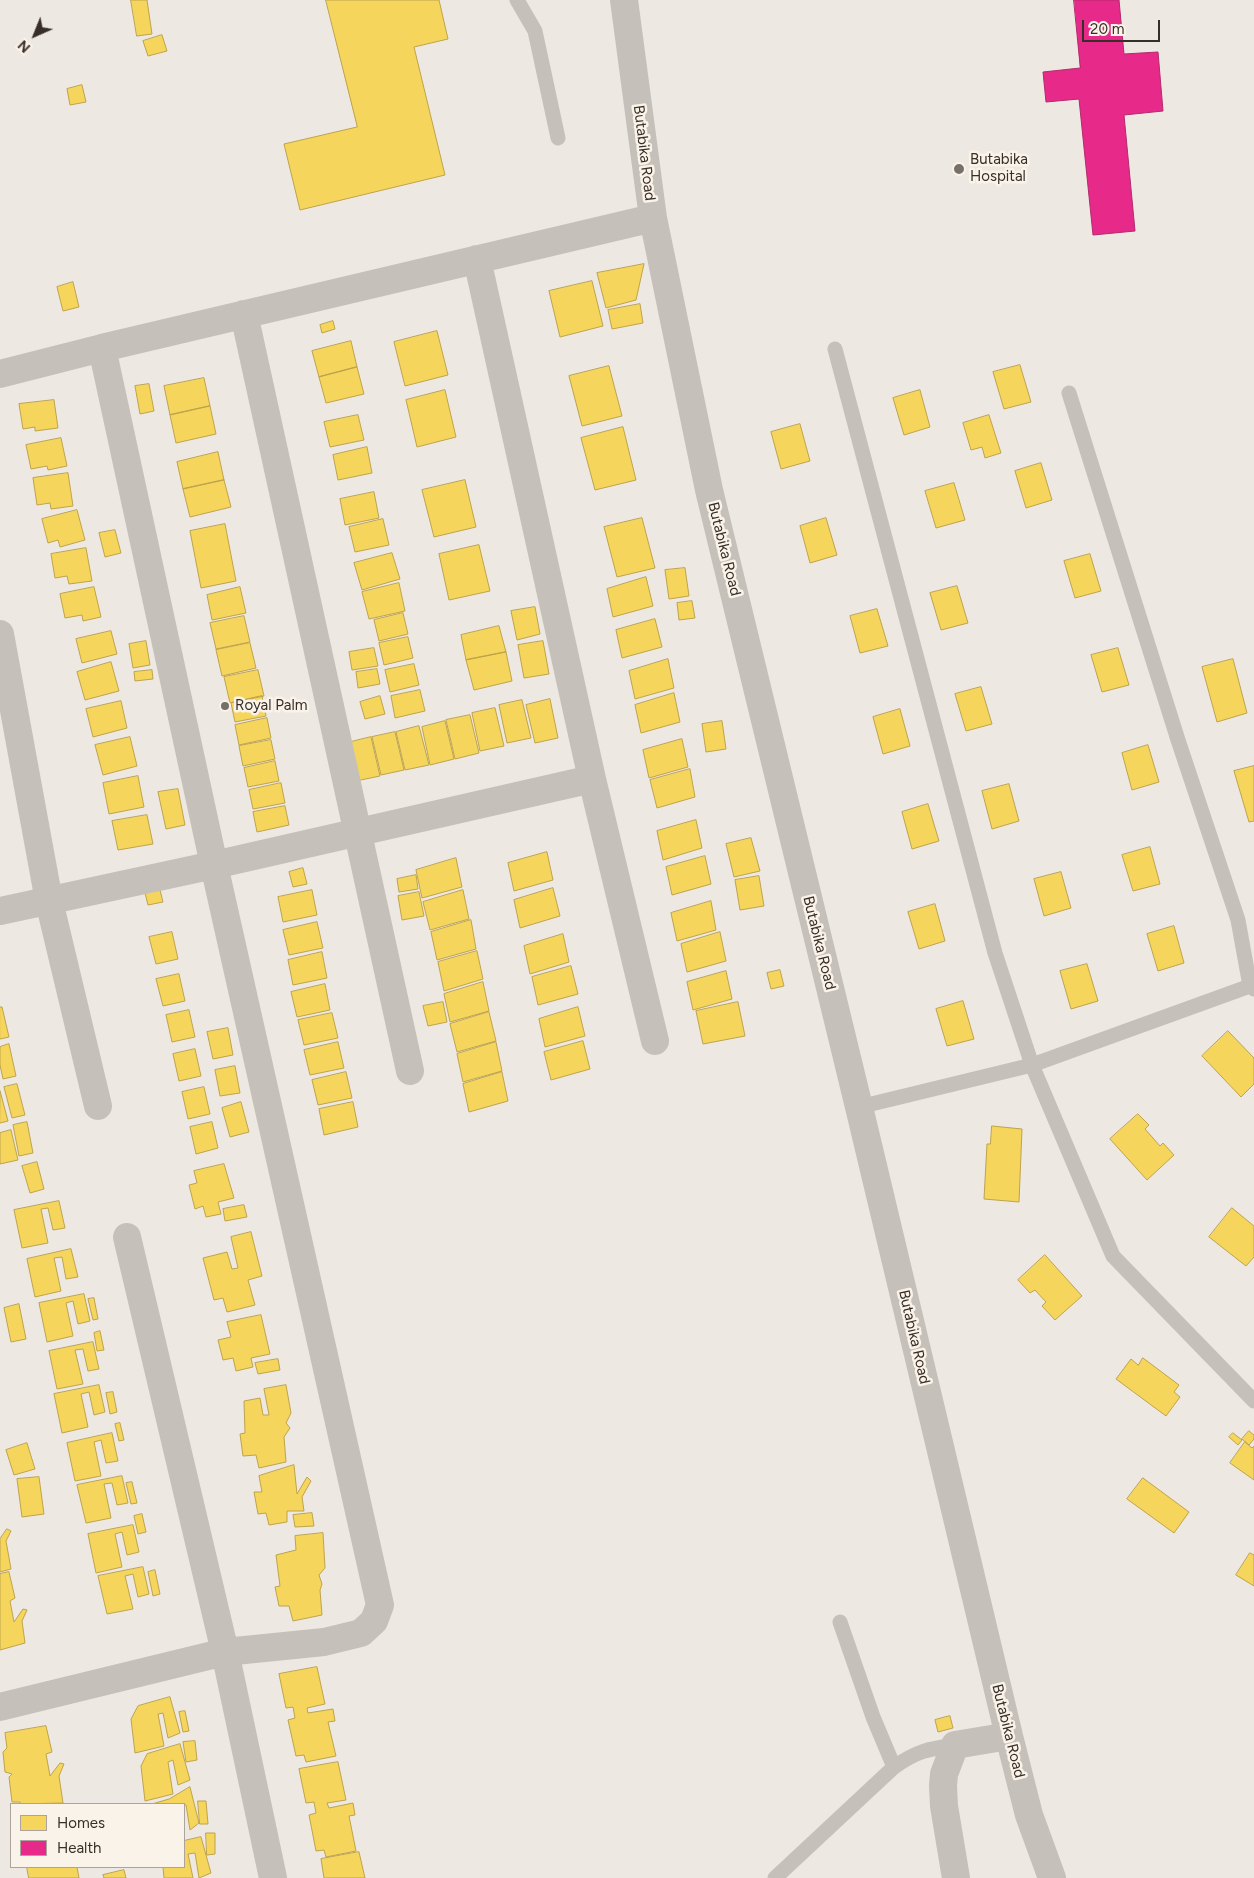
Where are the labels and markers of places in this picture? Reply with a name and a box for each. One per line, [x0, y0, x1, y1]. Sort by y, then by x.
place label: Butabika Hospital [970, 151, 1028, 186]
marker: Butabika Hospital [952, 162, 966, 176]
place label: Royal Palm [235, 697, 308, 715]
marker: Royal Palm [219, 700, 231, 712]

